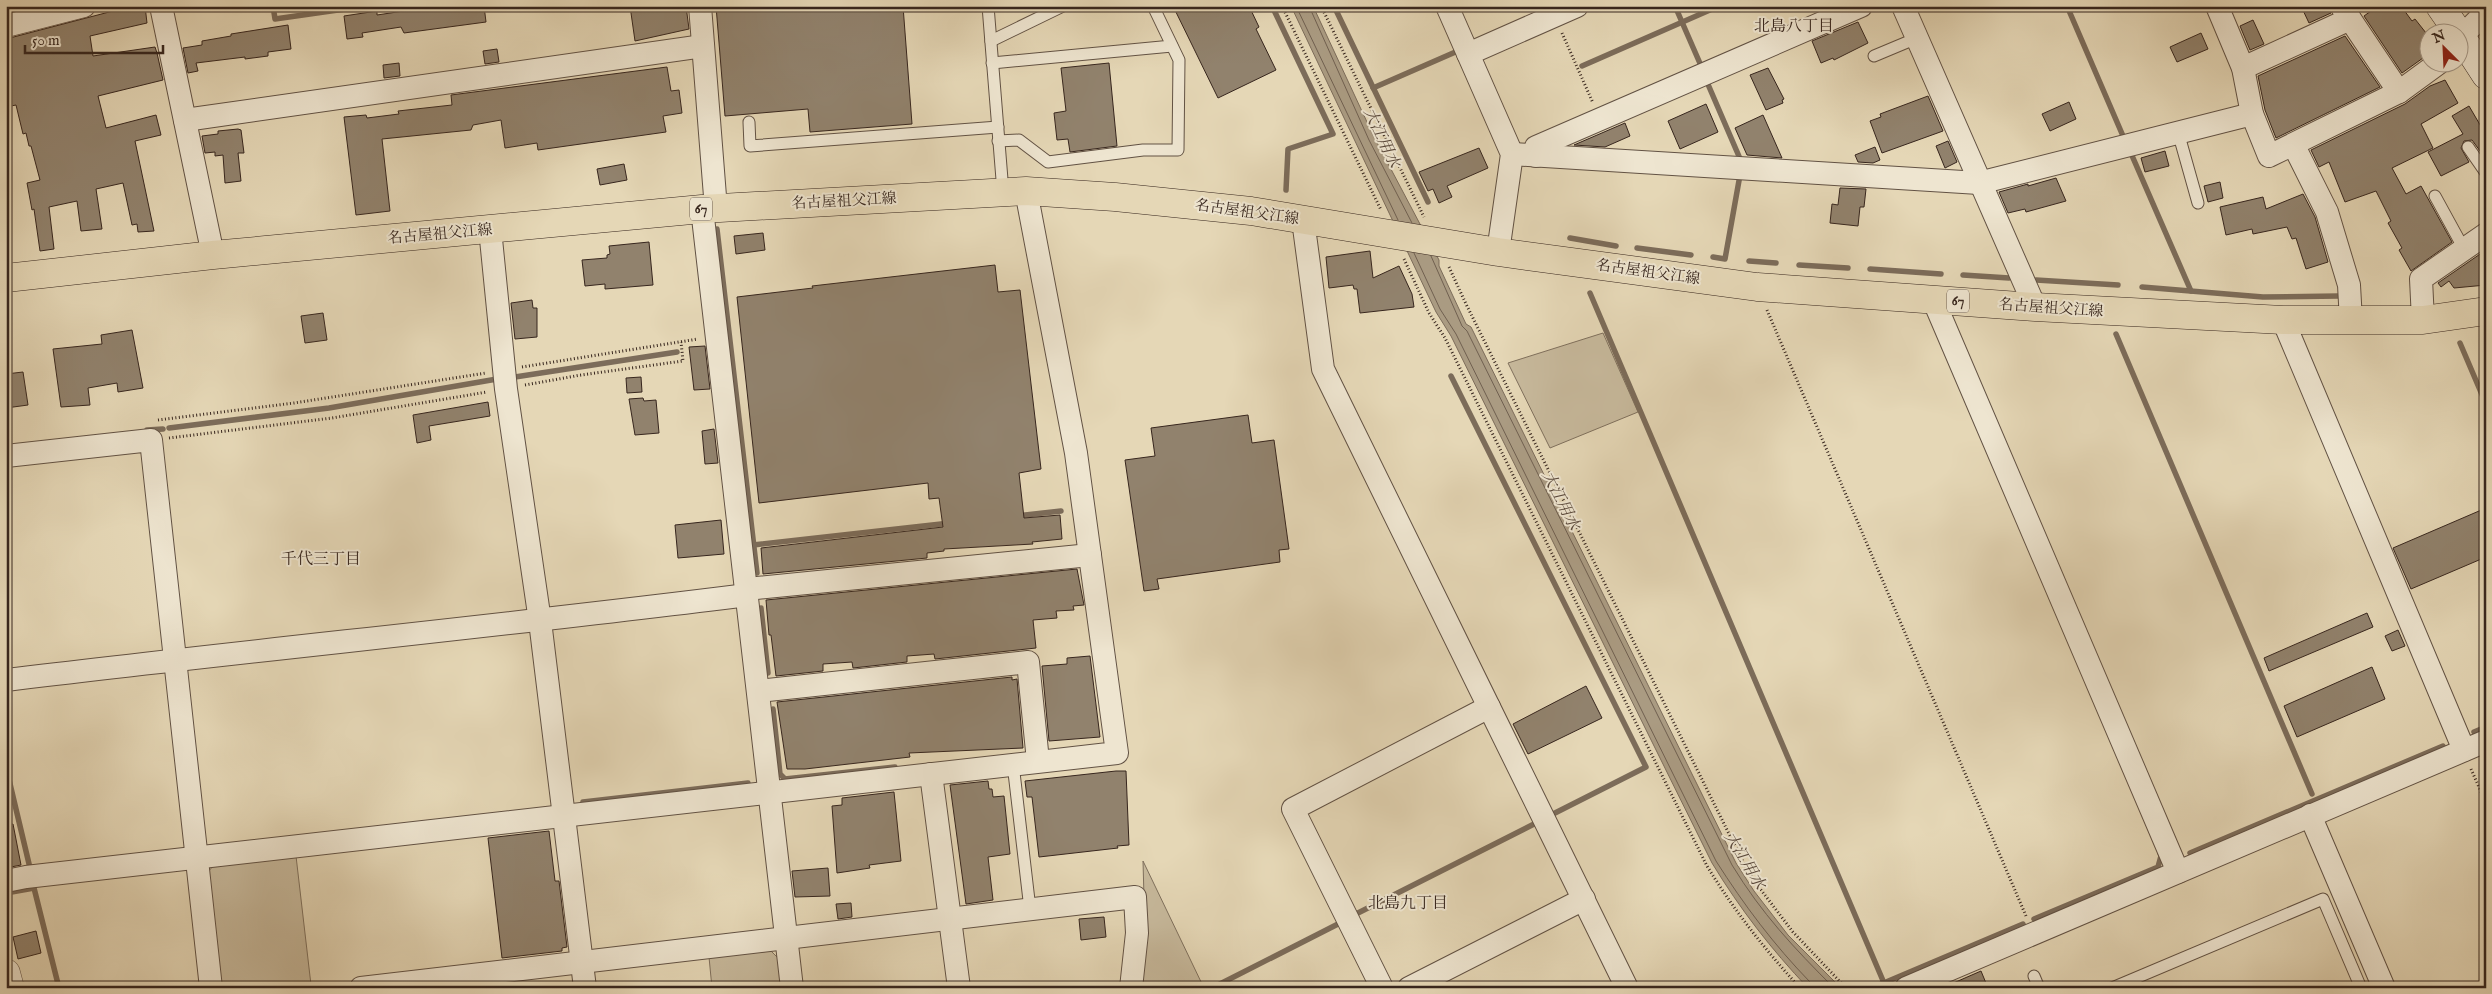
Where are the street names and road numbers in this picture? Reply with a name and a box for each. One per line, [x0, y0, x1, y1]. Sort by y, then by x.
street label: 名古屋祖父江線 [791, 189, 897, 213]
street label: 名古屋祖父江線 [1194, 195, 1300, 229]
road number: 67 [690, 198, 712, 220]
street label: 名古屋祖父江線 [387, 220, 493, 248]
street label: 名古屋祖父江線 [1595, 255, 1701, 289]
road number: 67 [1947, 290, 1969, 312]
street label: 名古屋祖父江線 [1998, 295, 2104, 321]

